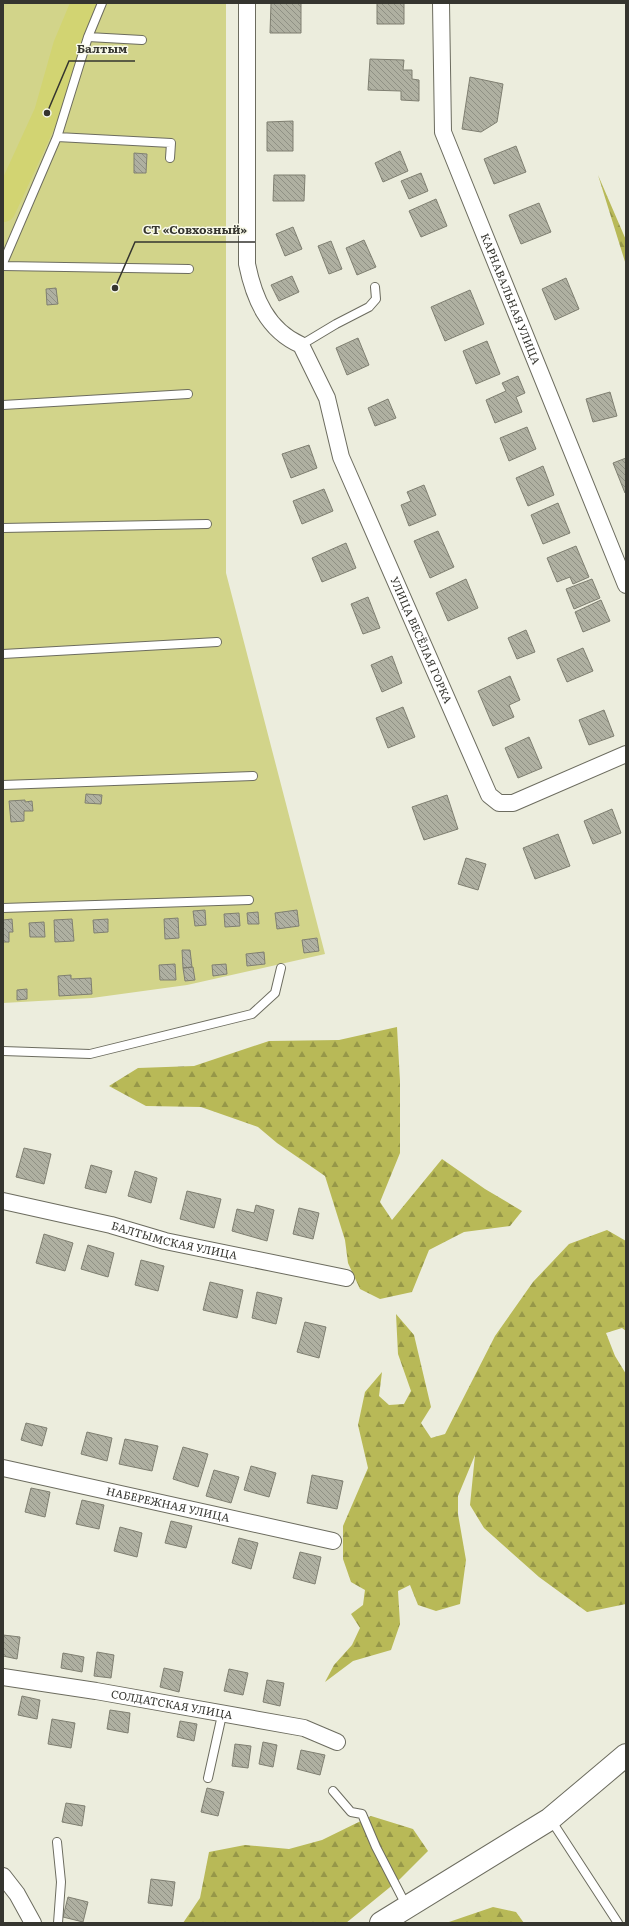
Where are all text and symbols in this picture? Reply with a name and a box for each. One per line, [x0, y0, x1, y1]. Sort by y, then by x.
callout: Балтым [69, 37, 135, 61]
text: Балтым [77, 39, 127, 57]
callout: СТ «Совхозный» [135, 218, 255, 242]
text: СТ «Совхозный» [143, 220, 247, 238]
street label: КАРНАВАЛЬНАЯ УЛИЦА [478, 230, 545, 367]
street label: УЛИЦА ВЕСЁЛАЯ ГОРКА [387, 574, 457, 706]
street label: БАЛТЫМСКАЯ УЛИЦА [110, 1217, 239, 1263]
street label: НАБЕРЕЖНАЯ УЛИЦА [105, 1482, 231, 1525]
street label: СОЛДАТСКАЯ УЛИЦА [110, 1685, 234, 1722]

